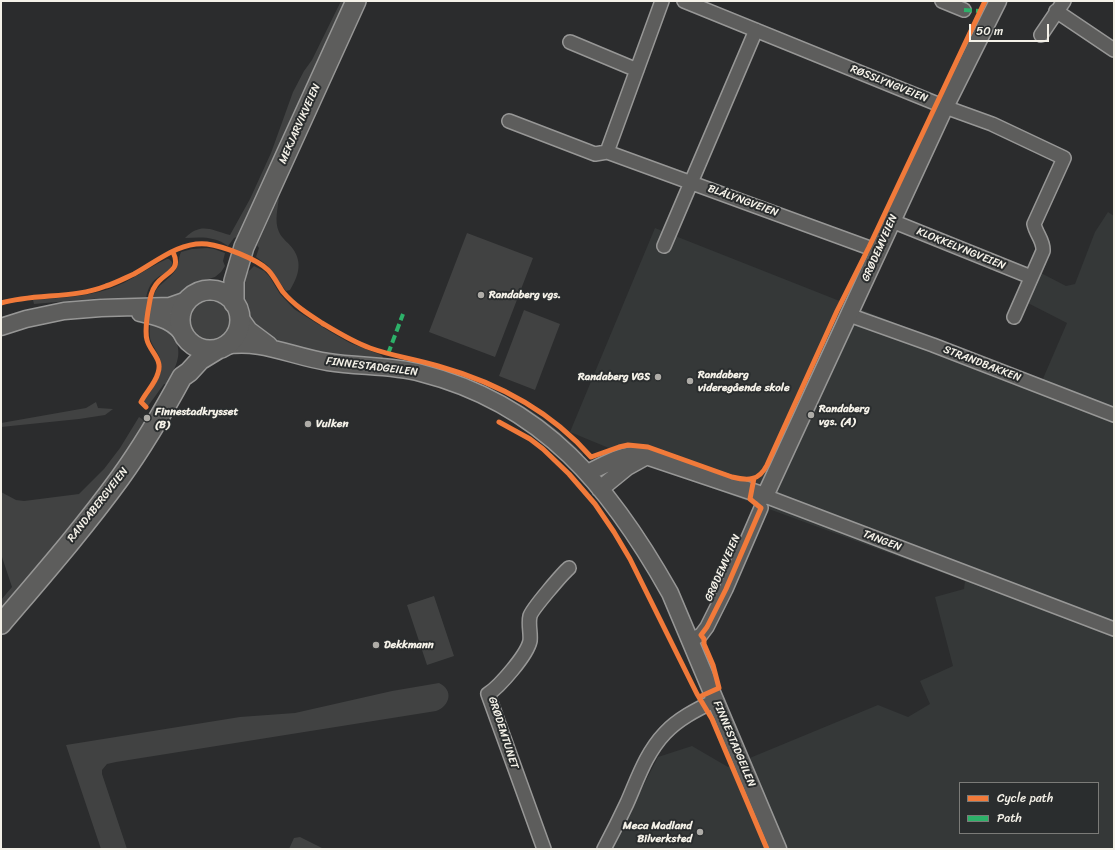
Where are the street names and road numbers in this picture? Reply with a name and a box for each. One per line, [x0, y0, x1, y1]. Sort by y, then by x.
street label: RØSSLYNGVEIEN [848, 62, 930, 106]
street label: MEKJARVIKVEIEN [276, 82, 324, 166]
street label: BLÅLYNGVEIEN [706, 182, 780, 220]
street label: GRØDEMVEIEN [859, 212, 901, 284]
street label: KLOKKELYNGVEIEN [915, 225, 1007, 273]
street label: STRANDBAKKEN [941, 343, 1023, 385]
street label: FINNESTADGEILEN [325, 355, 419, 379]
street label: RANDABERGVEIEN [65, 465, 131, 545]
street label: TANGEN [861, 528, 903, 554]
street label: GRØDEMVEIEN [702, 532, 744, 604]
street label: GRØDEMTUNET [485, 695, 521, 771]
street label: FINNESTADGEILEN [710, 699, 758, 789]

